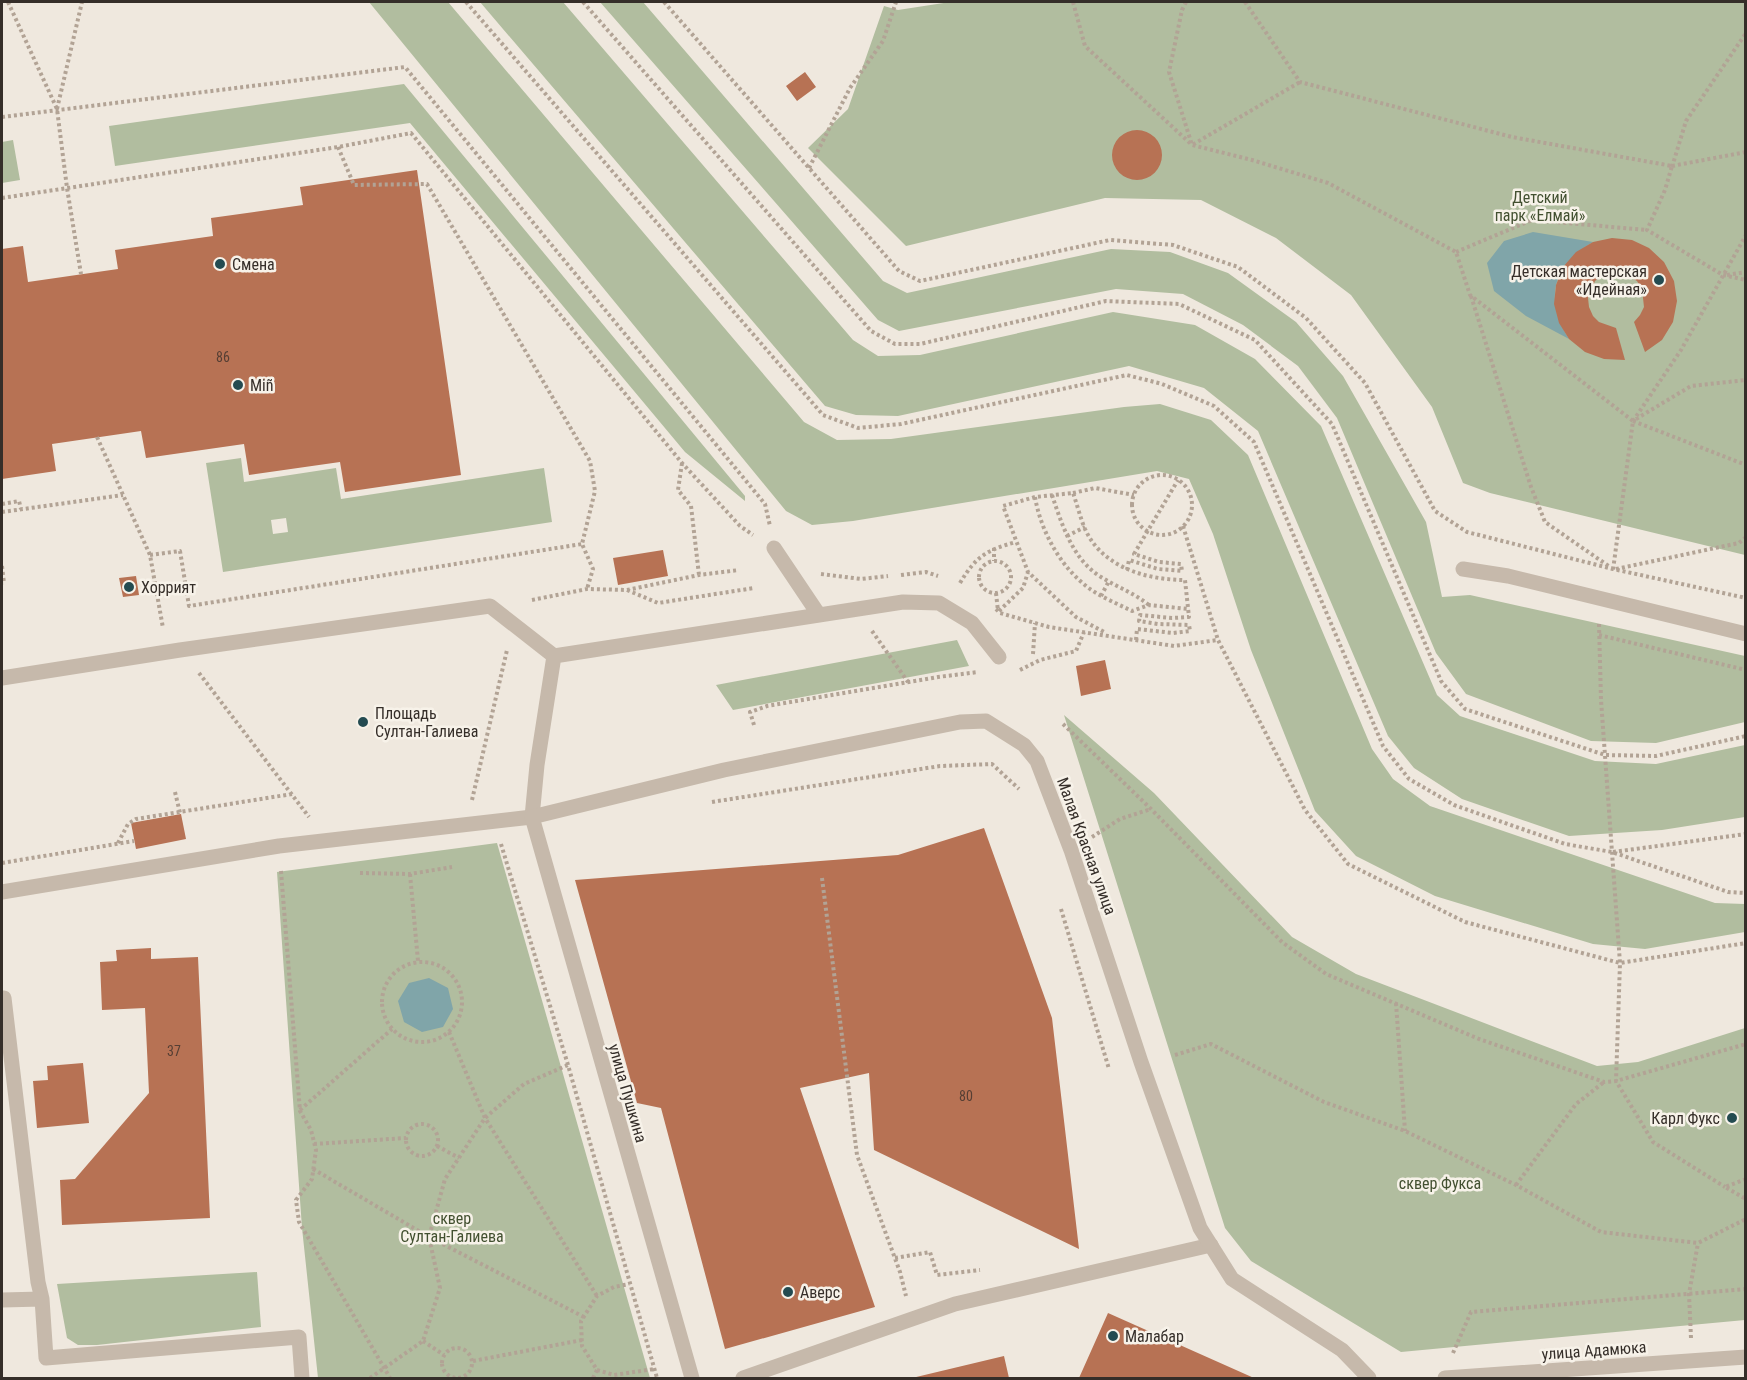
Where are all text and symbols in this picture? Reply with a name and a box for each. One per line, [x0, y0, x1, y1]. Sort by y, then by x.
park label: Детский парк «Елмай» [1495, 188, 1586, 225]
place label: Смена [232, 255, 275, 274]
marker: Смена [213, 257, 227, 271]
place label: Детская мастерская «Идейная» [1511, 262, 1647, 299]
marker: Детская мастерская «Идейная» [1652, 273, 1666, 287]
house number: 86 [216, 349, 230, 365]
place label: Miñ [250, 376, 274, 395]
marker: Miñ [231, 378, 245, 392]
place label: Хоррият [141, 578, 196, 597]
marker: Хоррият [122, 580, 136, 594]
place label: Площадь Султан-Галиева [375, 704, 478, 741]
marker: Площадь Султан-Галиева [356, 715, 370, 729]
street label: Малая Красная улица [1053, 775, 1120, 917]
street label: улица Пушкина [604, 1042, 651, 1145]
house number: 37 [167, 1043, 181, 1059]
house number: 80 [959, 1088, 973, 1104]
place label: Карл Фукс [1651, 1109, 1720, 1128]
marker: Карл Фукс [1725, 1111, 1739, 1125]
park label: cквер Фукса [1399, 1174, 1481, 1193]
park label: сквер Султан-Галиева [400, 1209, 504, 1246]
place label: Аверс [800, 1283, 840, 1302]
marker: Аверс [781, 1285, 795, 1299]
place label: Малабар [1125, 1327, 1184, 1346]
marker: Малабар [1106, 1329, 1120, 1343]
street label: улица Адамюка [1541, 1337, 1647, 1364]

